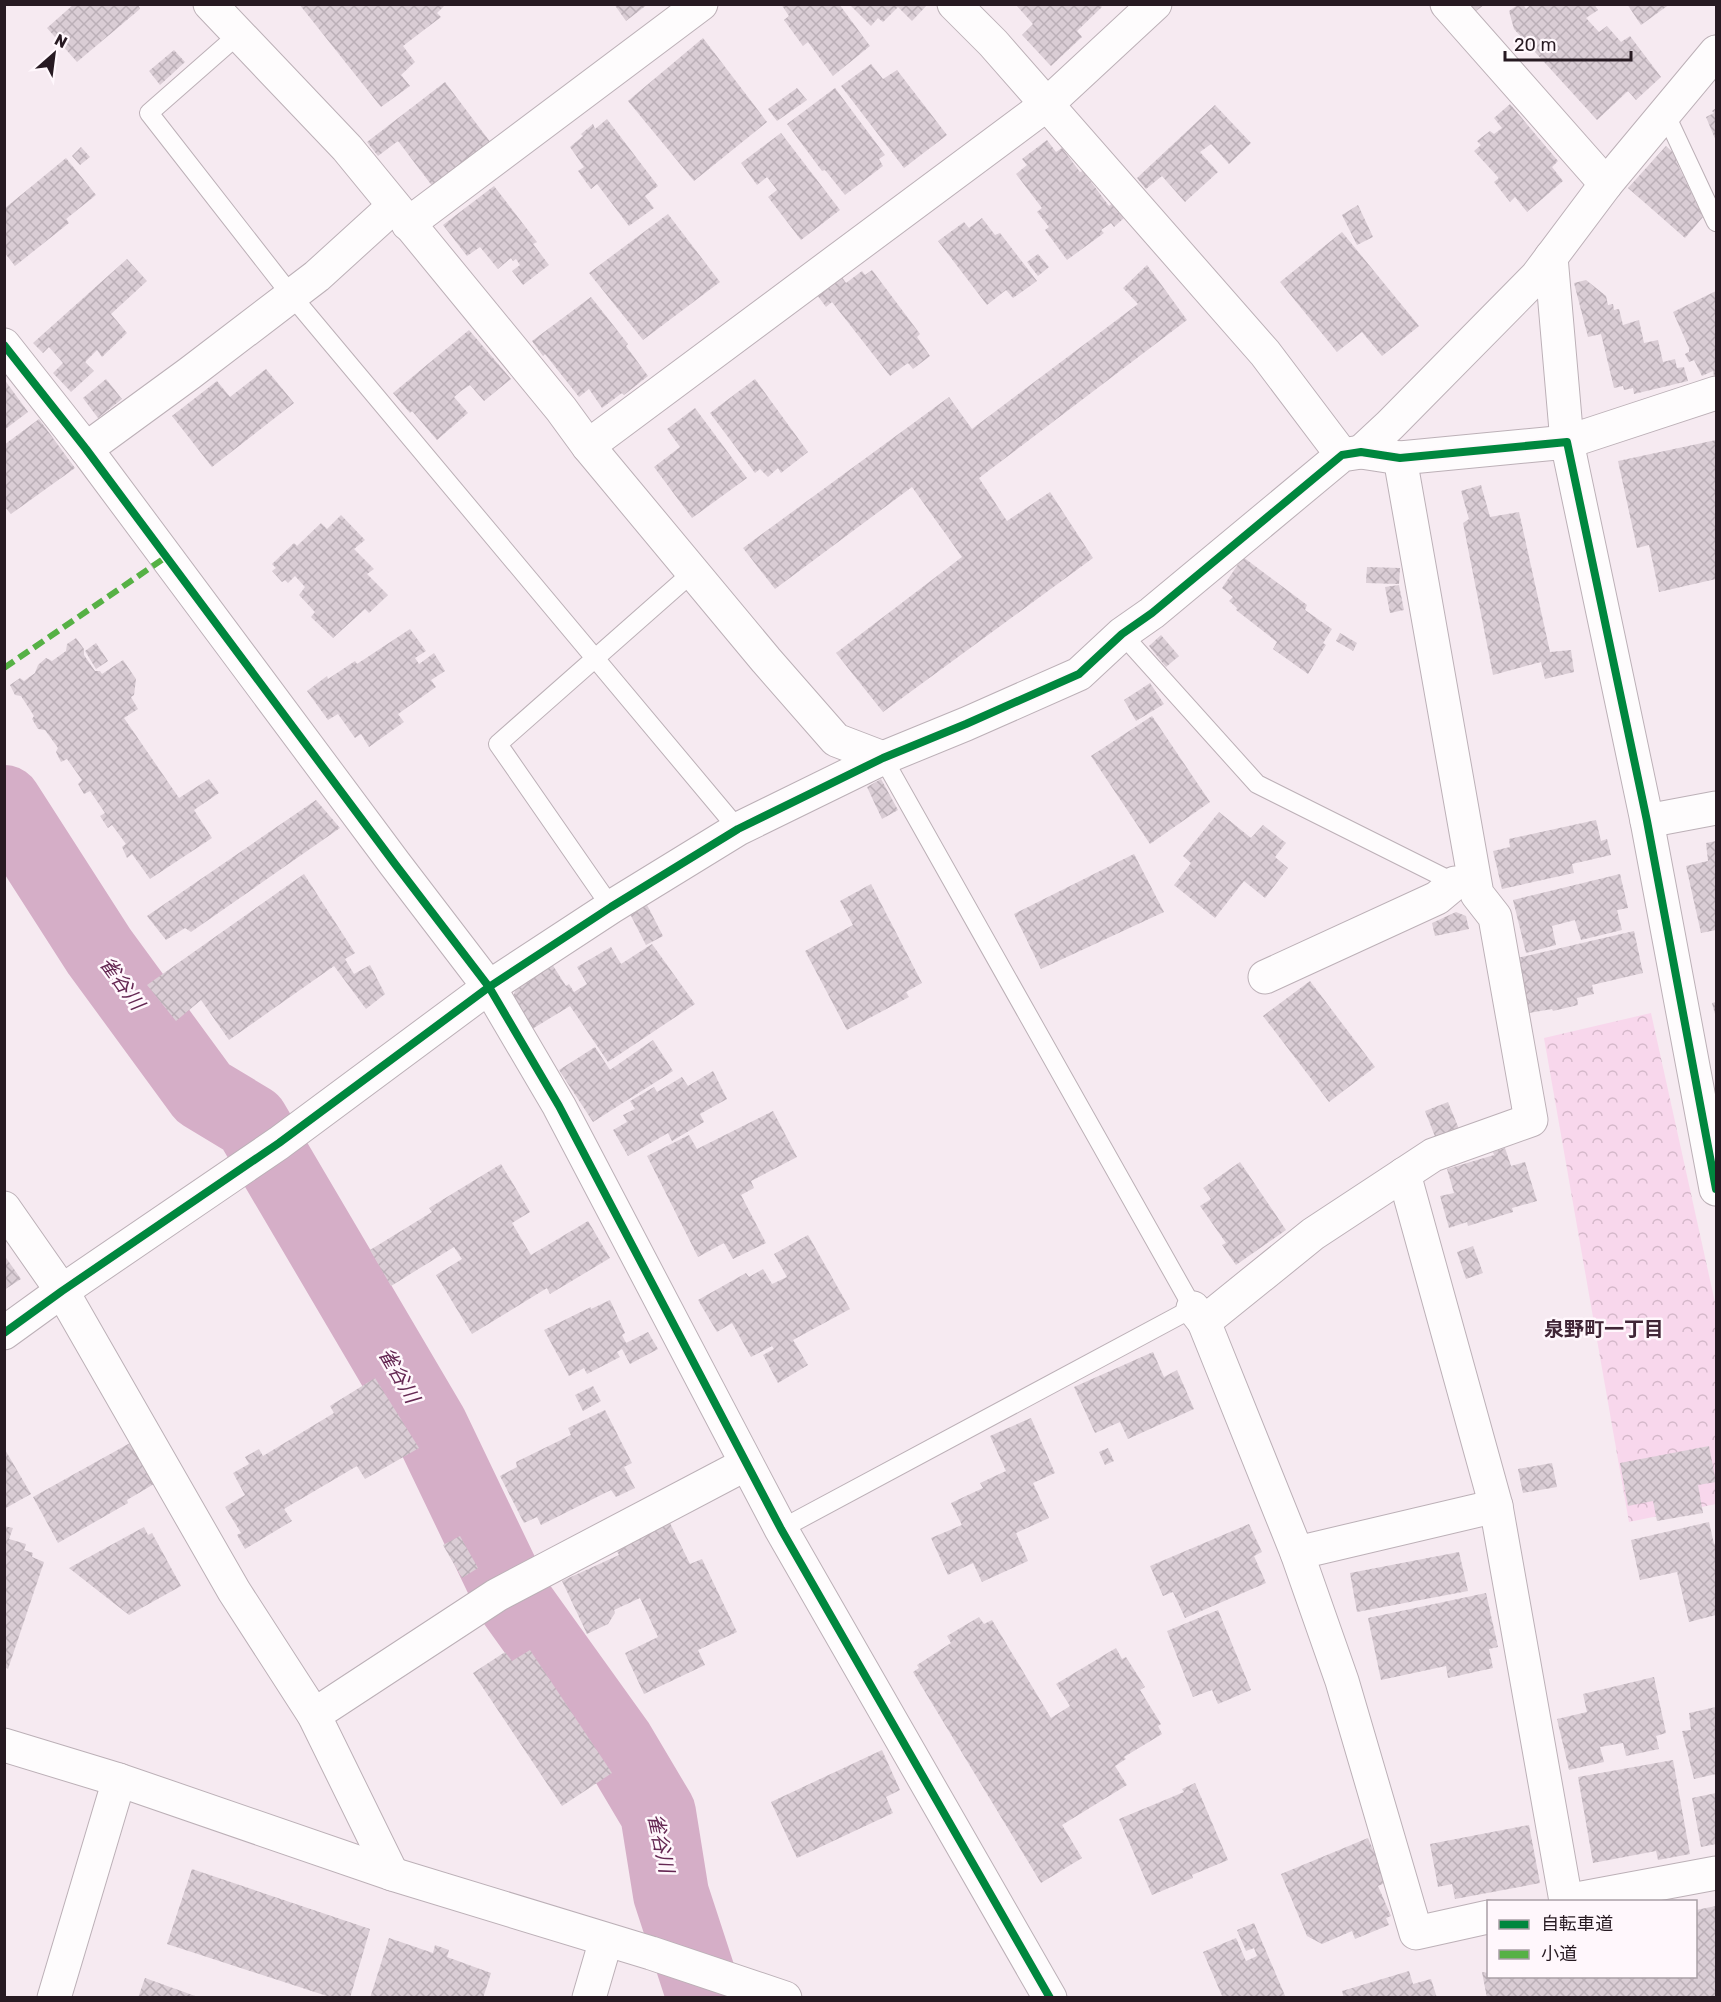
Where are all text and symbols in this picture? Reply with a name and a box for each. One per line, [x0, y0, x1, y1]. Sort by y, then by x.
north arrow [24, 24, 84, 84]
scale bar [1505, 24, 1631, 62]
text: N [51, 30, 70, 52]
text: 20 m [1514, 34, 1556, 56]
water label: 雀谷川 [95, 952, 151, 1016]
district label: 泉野町一丁目 [1544, 1317, 1664, 1341]
water label: 雀谷川 [374, 1343, 425, 1409]
water label: 雀谷川 [643, 1811, 679, 1877]
legend [1487, 1900, 1697, 1978]
text: 自転車道 [1541, 1913, 1613, 1935]
text: 小道 [1541, 1943, 1577, 1965]

